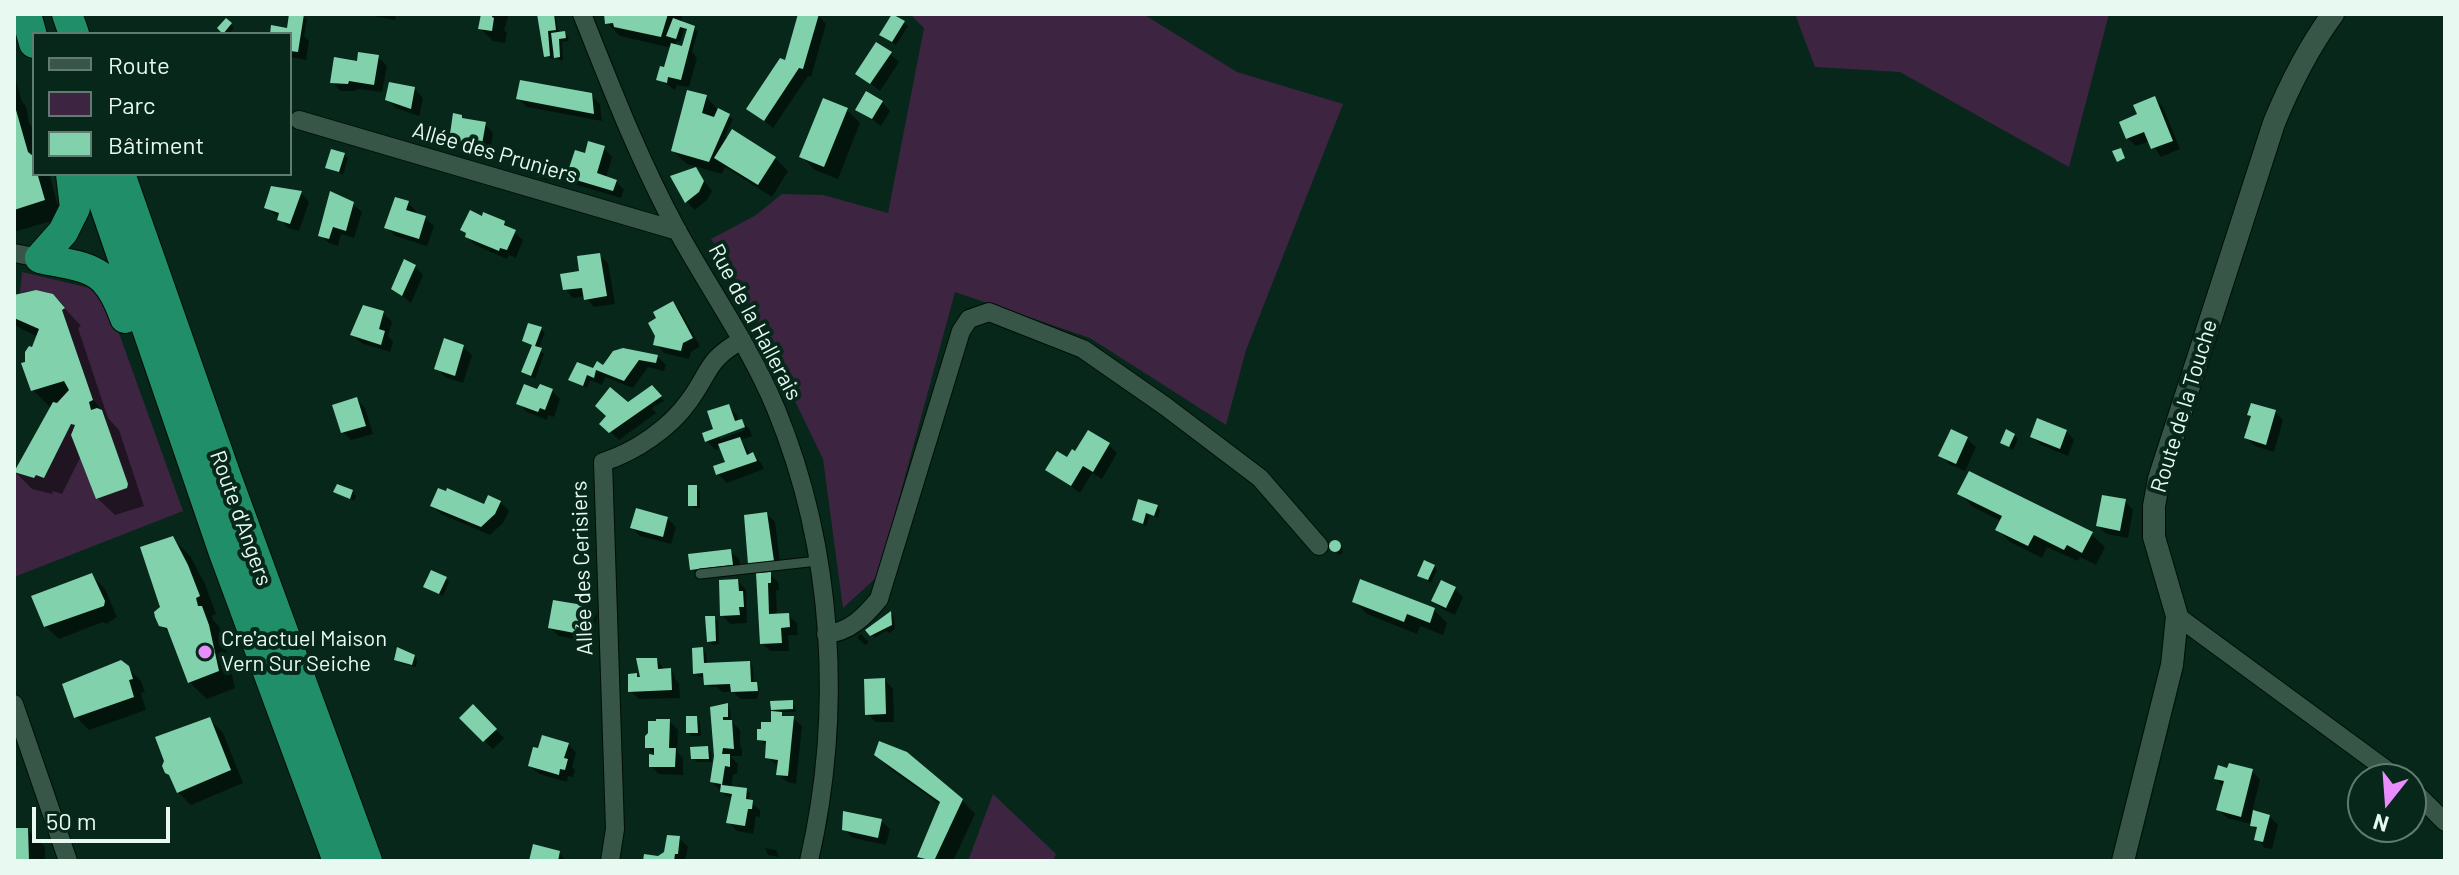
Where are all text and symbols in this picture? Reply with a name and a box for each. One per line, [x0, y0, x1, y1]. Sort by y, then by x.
legend [32, 32, 292, 176]
text: Route [108, 50, 170, 79]
text: Parc [108, 90, 156, 119]
street label: Allée des Pruniers [409, 117, 581, 189]
text: Bâtiment [108, 130, 204, 159]
street label: Rue de la Hallerais [703, 239, 807, 405]
street label: Route de la Touche [2145, 316, 2223, 496]
street label: Route d'Angers [204, 447, 278, 589]
street label: Allée des Cerisiers [566, 480, 598, 656]
place label: Cre'actuel Maison Vern Sur Seiche [221, 626, 387, 678]
marker: Cre'actuel Maison Vern Sur Seiche [196, 643, 214, 661]
north arrow [2347, 763, 2427, 843]
scale bar [36, 791, 174, 841]
text: 50 m [46, 806, 97, 835]
text: N [2370, 809, 2391, 839]

